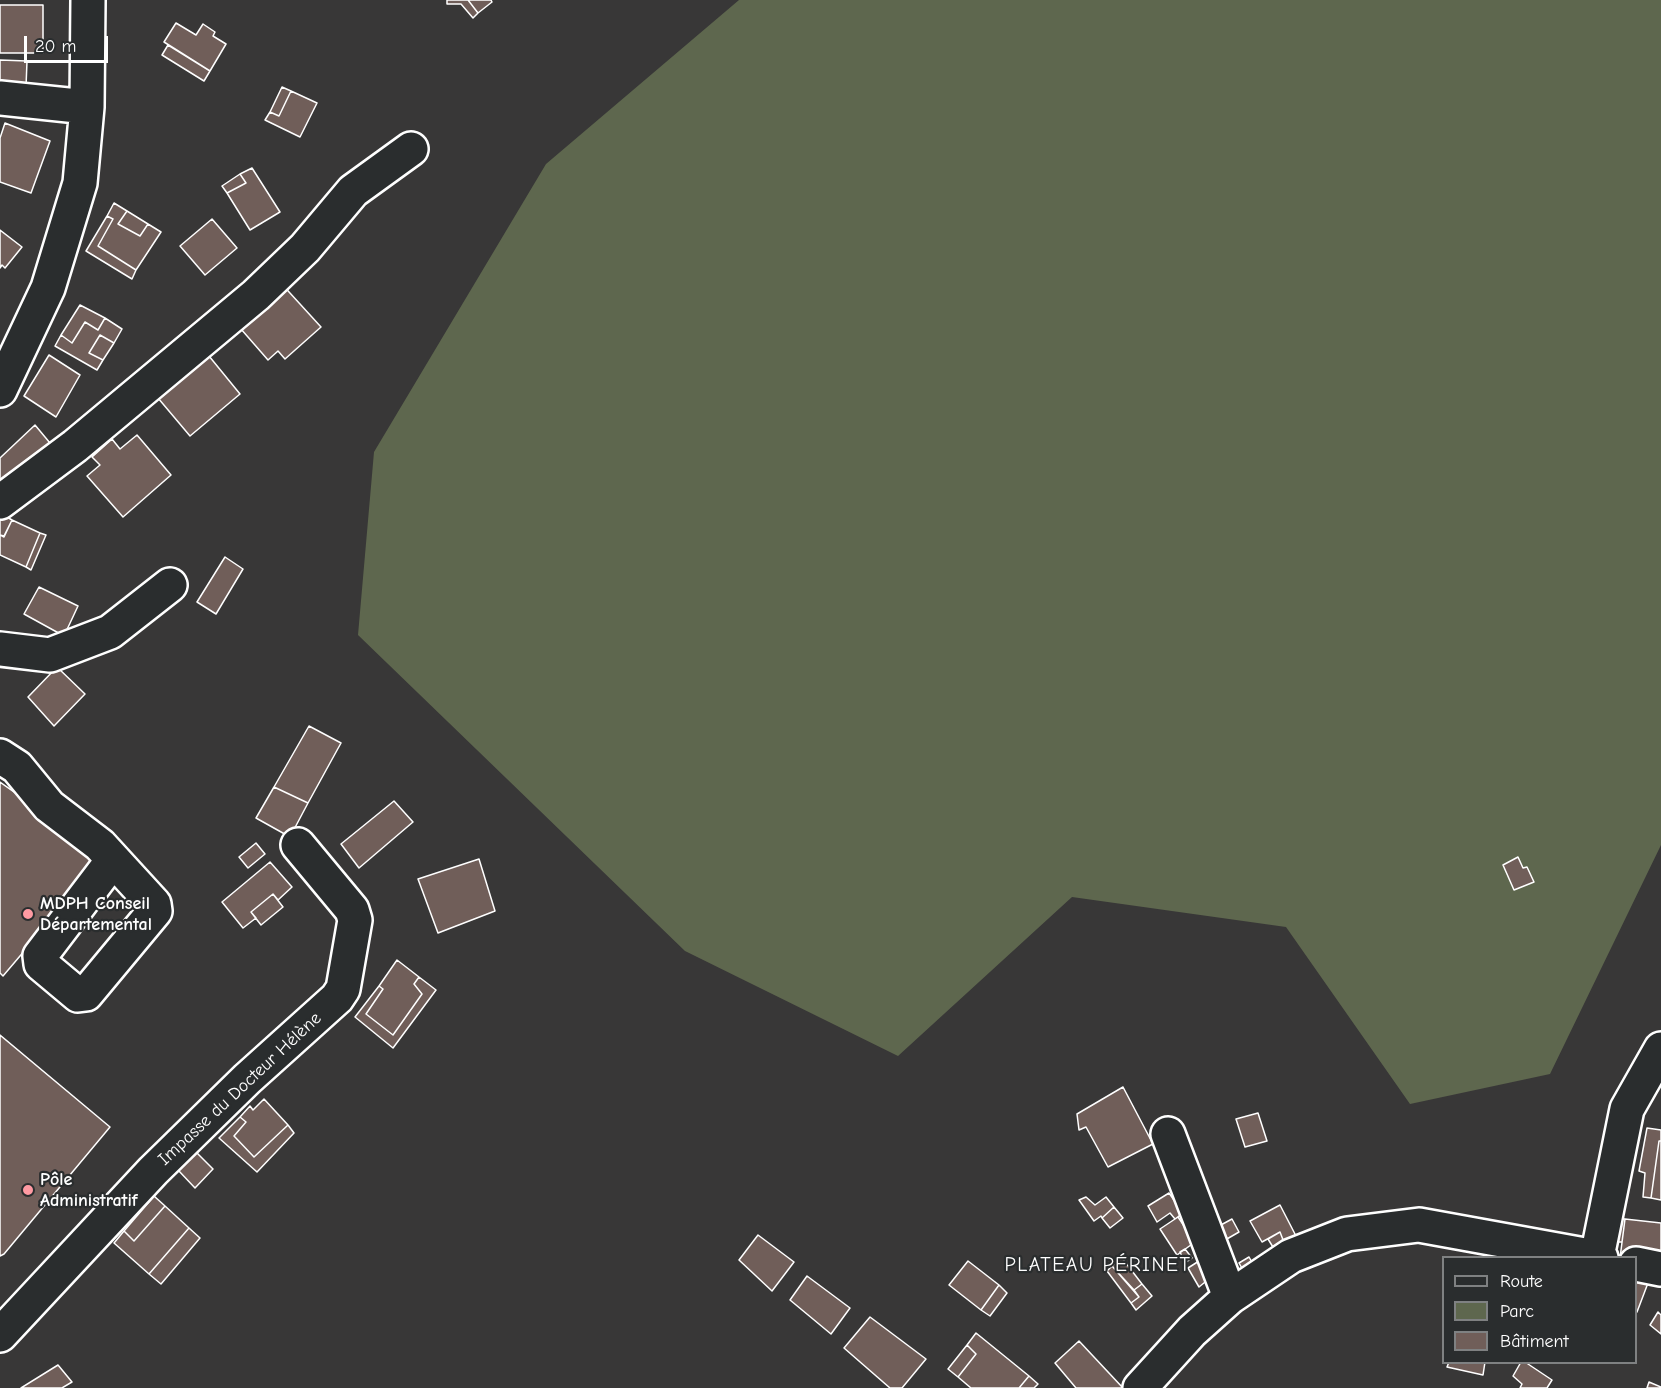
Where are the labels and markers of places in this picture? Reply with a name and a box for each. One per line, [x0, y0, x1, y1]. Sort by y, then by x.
place label: MDPH Conseil Départemental [40, 893, 152, 936]
marker: MDPH Conseil Départemental [21, 907, 35, 921]
place label: Pôle Administratif [40, 1169, 138, 1212]
marker: Pôle Administratif [21, 1183, 35, 1197]

